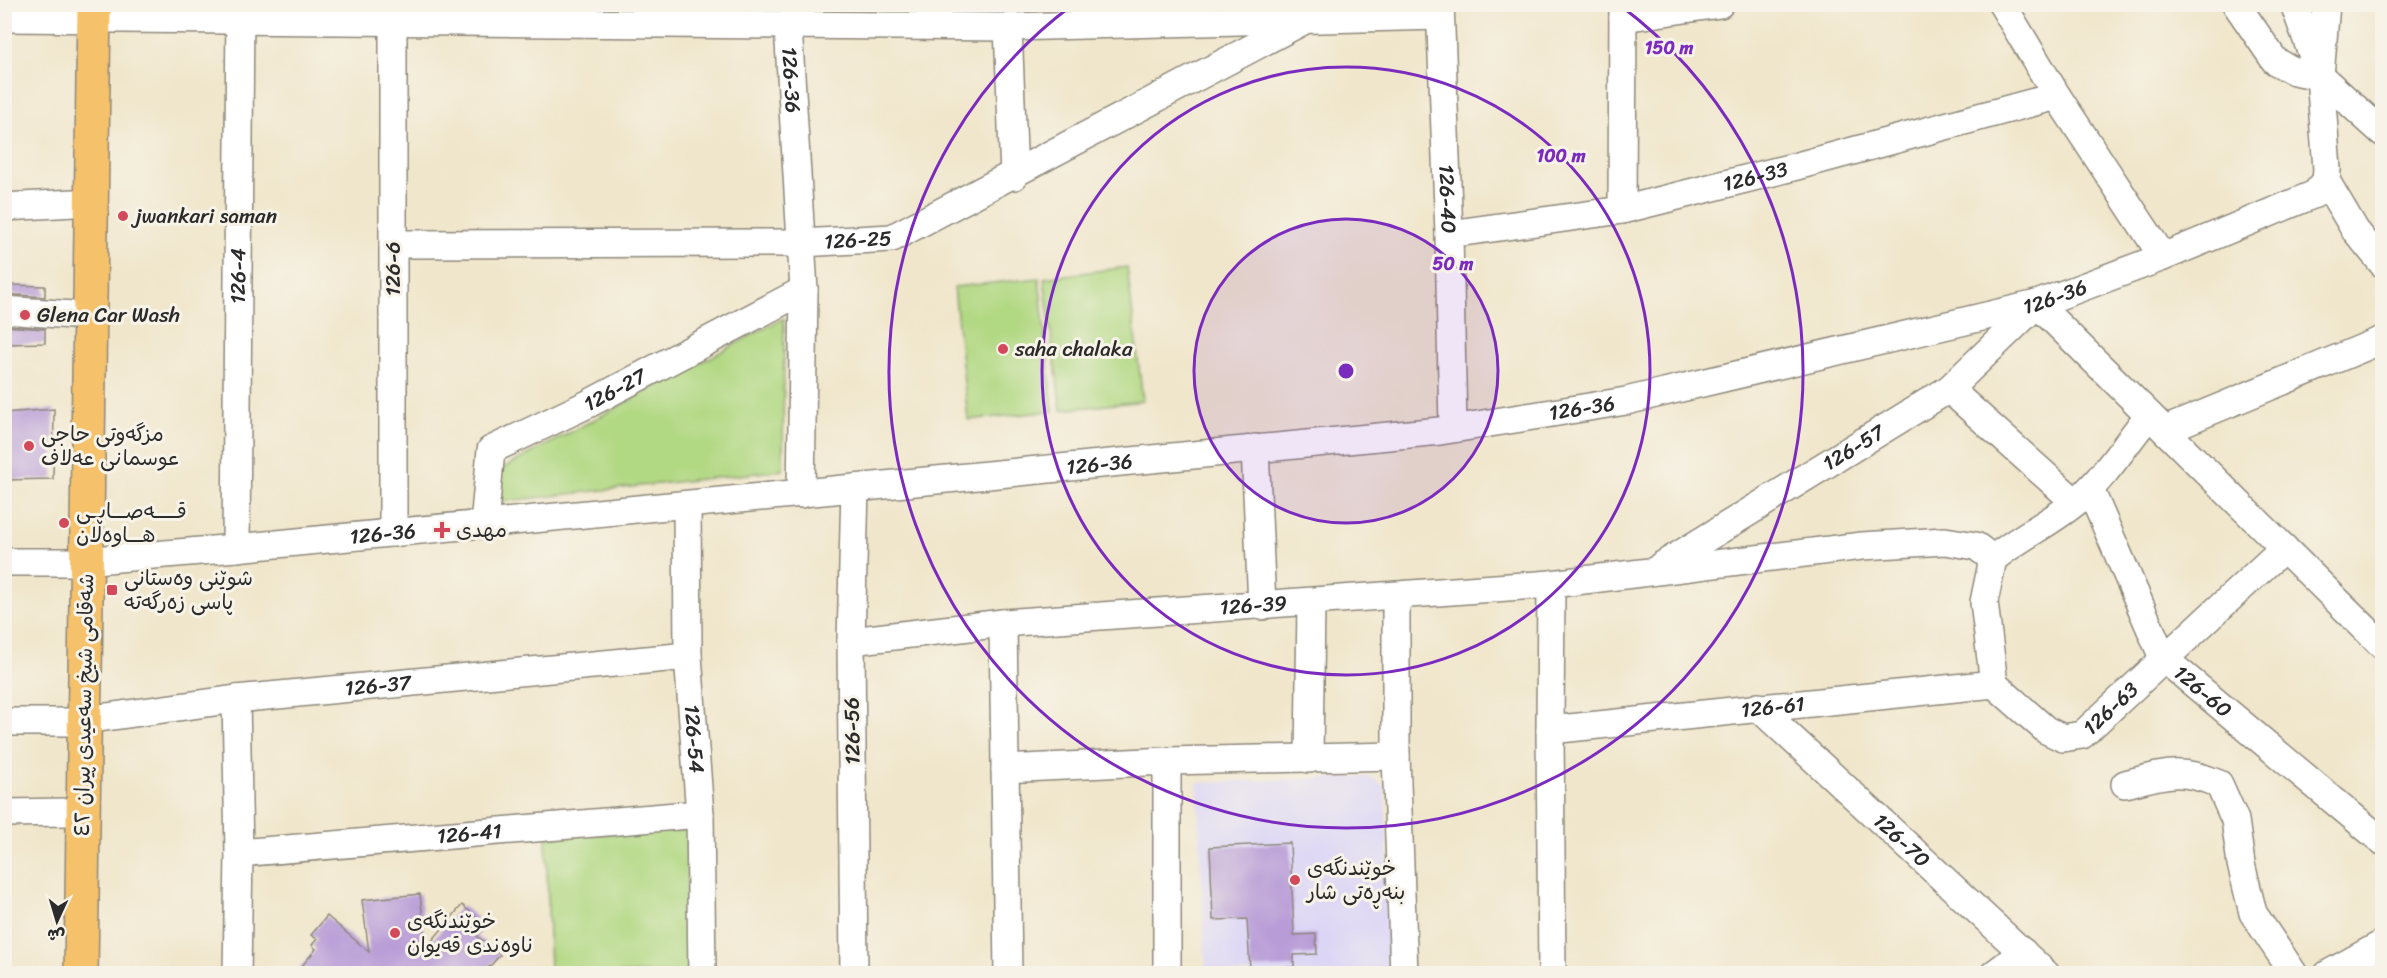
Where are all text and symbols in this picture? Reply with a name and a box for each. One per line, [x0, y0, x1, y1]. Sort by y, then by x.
text: 150 m [1645, 32, 1693, 64]
street label: 126-36 [770, 46, 812, 114]
text: 100 m [1537, 140, 1586, 172]
street label: 126-33 [1719, 150, 1792, 203]
street label: 126-40 [1427, 164, 1468, 234]
place label: jwankari saman [131, 197, 277, 235]
marker: jwankari saman [116, 209, 130, 223]
street label: 126-25 [823, 219, 893, 261]
street label: 126-6 [374, 242, 412, 296]
street label: 126-4 [219, 248, 257, 304]
text: 50 m [1433, 248, 1474, 280]
street label: 126-36 [2019, 268, 2093, 326]
place label: Glena Car Wash [37, 296, 180, 334]
marker: Glena Car Wash [18, 308, 32, 322]
place label: saha chalaka [1014, 330, 1133, 368]
marker: saha chalaka [996, 342, 1010, 356]
street label: 126-27 [576, 356, 655, 422]
centre of rings [1336, 361, 1356, 381]
street label: 126-36 [1546, 384, 1618, 432]
street label: 126-57 [1815, 413, 1894, 482]
place label: مزگەوتی حاجی عوسمانی عەلاف [41, 415, 180, 477]
marker: مزگەوتی حاجی عوسمانی عەلاف [22, 439, 36, 453]
street label: 126-36 [1065, 442, 1134, 486]
place label: قـــــەصـــابــی هـــاوەڵان [76, 492, 187, 554]
place label: مهدی [456, 511, 507, 549]
street label: 126-36 [348, 512, 418, 556]
marker: قـــــەصـــابــی هـــاوەڵان [57, 516, 71, 530]
marker: مهدی [433, 521, 451, 539]
place label: شوێنی وەستانی پاسی زەرگەتە [124, 559, 253, 621]
street label: شەقامی شیخ سەعیدی پیران ٤٢ [63, 573, 105, 837]
marker: شوێنی وەستانی پاسی زەرگەتە [105, 583, 119, 597]
street label: 126-39 [1218, 584, 1288, 627]
street label: 126-60 [2165, 655, 2241, 728]
street label: 126-37 [343, 663, 415, 708]
street label: 126-63 [2073, 672, 2148, 745]
street label: 126-61 [1739, 685, 1806, 729]
street label: 126-56 [832, 697, 872, 765]
street label: 126-54 [673, 703, 716, 774]
street label: 126-70 [1864, 803, 1940, 877]
street label: 126-41 [435, 812, 503, 855]
place label: خوێندنگەی بنەڕەتی شار [1305, 849, 1405, 911]
marker: خوێندنگەی بنەڕەتی شار [1288, 873, 1302, 887]
north arrow [27, 891, 87, 951]
place label: خوێندنگەی ناوەندی قەیوان [407, 902, 533, 964]
text: ش [46, 920, 66, 951]
marker: خوێندنگەی ناوەندی قەیوان [388, 926, 402, 940]

